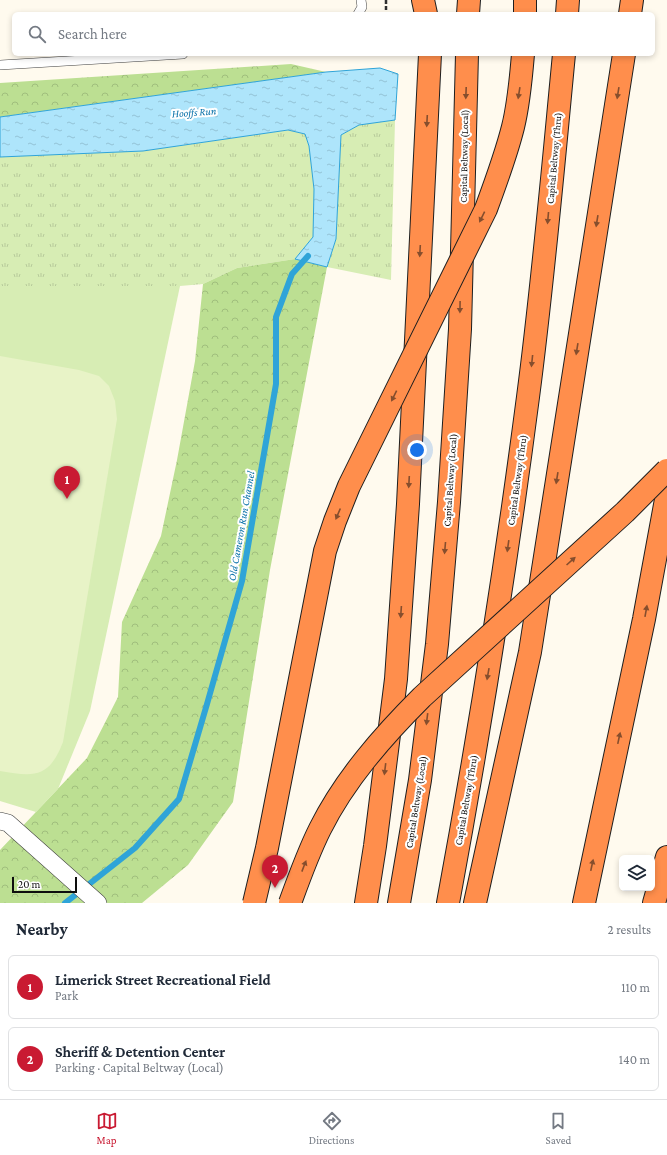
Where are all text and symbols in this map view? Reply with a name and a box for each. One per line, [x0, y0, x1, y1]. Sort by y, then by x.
search box [12, 12, 655, 56]
icon: search [26, 23, 48, 45]
text: Search here [58, 26, 127, 42]
one-way arrow [615, 86, 621, 99]
one-way arrow [462, 87, 469, 99]
one-way arrow [516, 87, 522, 99]
water label: Hooffs Run [171, 104, 217, 121]
street label: Capital Beltway (Local) [458, 109, 471, 203]
street label: Capital Beltway (Thru) [545, 112, 564, 204]
one-way arrow [423, 115, 430, 127]
one-way arrow [479, 211, 485, 222]
one-way arrow [545, 212, 552, 224]
one-way arrow [594, 215, 600, 227]
one-way arrow [417, 245, 424, 257]
one-way arrow [457, 301, 463, 314]
one-way arrow [574, 343, 580, 355]
one-way arrow [529, 355, 536, 367]
one-way arrow [391, 391, 397, 402]
street label: Capital Beltway (Local) [441, 433, 460, 527]
street label: Capital Beltway (Thru) [505, 434, 530, 526]
your location [407, 440, 427, 460]
pin: 1 [54, 466, 80, 499]
water label: Old Cameron Run Channel [225, 470, 257, 582]
one-way arrow [554, 472, 560, 484]
one-way arrow [406, 476, 413, 488]
one-way arrow [335, 508, 341, 519]
one-way arrow [505, 540, 511, 552]
one-way arrow [442, 542, 449, 554]
one-way arrow [566, 557, 576, 566]
one-way arrow [643, 604, 649, 617]
one-way arrow [398, 606, 405, 618]
one-way arrow [485, 668, 491, 680]
one-way arrow [424, 713, 430, 725]
one-way arrow [616, 732, 622, 744]
street label: Capital Beltway (Thru) [453, 754, 480, 846]
street label: Capital Beltway (Local) [403, 755, 430, 849]
one-way arrow [382, 763, 388, 775]
pin: 2 [262, 855, 288, 888]
map controls [619, 855, 655, 891]
button: layers [619, 855, 655, 891]
one-way arrow [589, 859, 595, 871]
one-way arrow [301, 860, 307, 872]
scale bar [12, 875, 77, 894]
text: 20 m [18, 878, 40, 890]
text: Nearby [16, 920, 68, 939]
text: 2 results [608, 922, 651, 937]
text: Limerick Street Recreational Field [55, 972, 271, 988]
text: 1 [28, 980, 32, 995]
text: 110 m [621, 980, 650, 995]
text: Park [55, 988, 78, 1003]
text: Sheriff & Detention Center [55, 1044, 225, 1060]
text: 2 [27, 1052, 33, 1067]
text: 140 m [619, 1052, 650, 1067]
text: Parking · Capital Beltway (Local) [55, 1060, 224, 1075]
tab: Map [96, 1110, 118, 1146]
tab: Directions [309, 1110, 354, 1146]
tab: Saved [546, 1110, 571, 1146]

